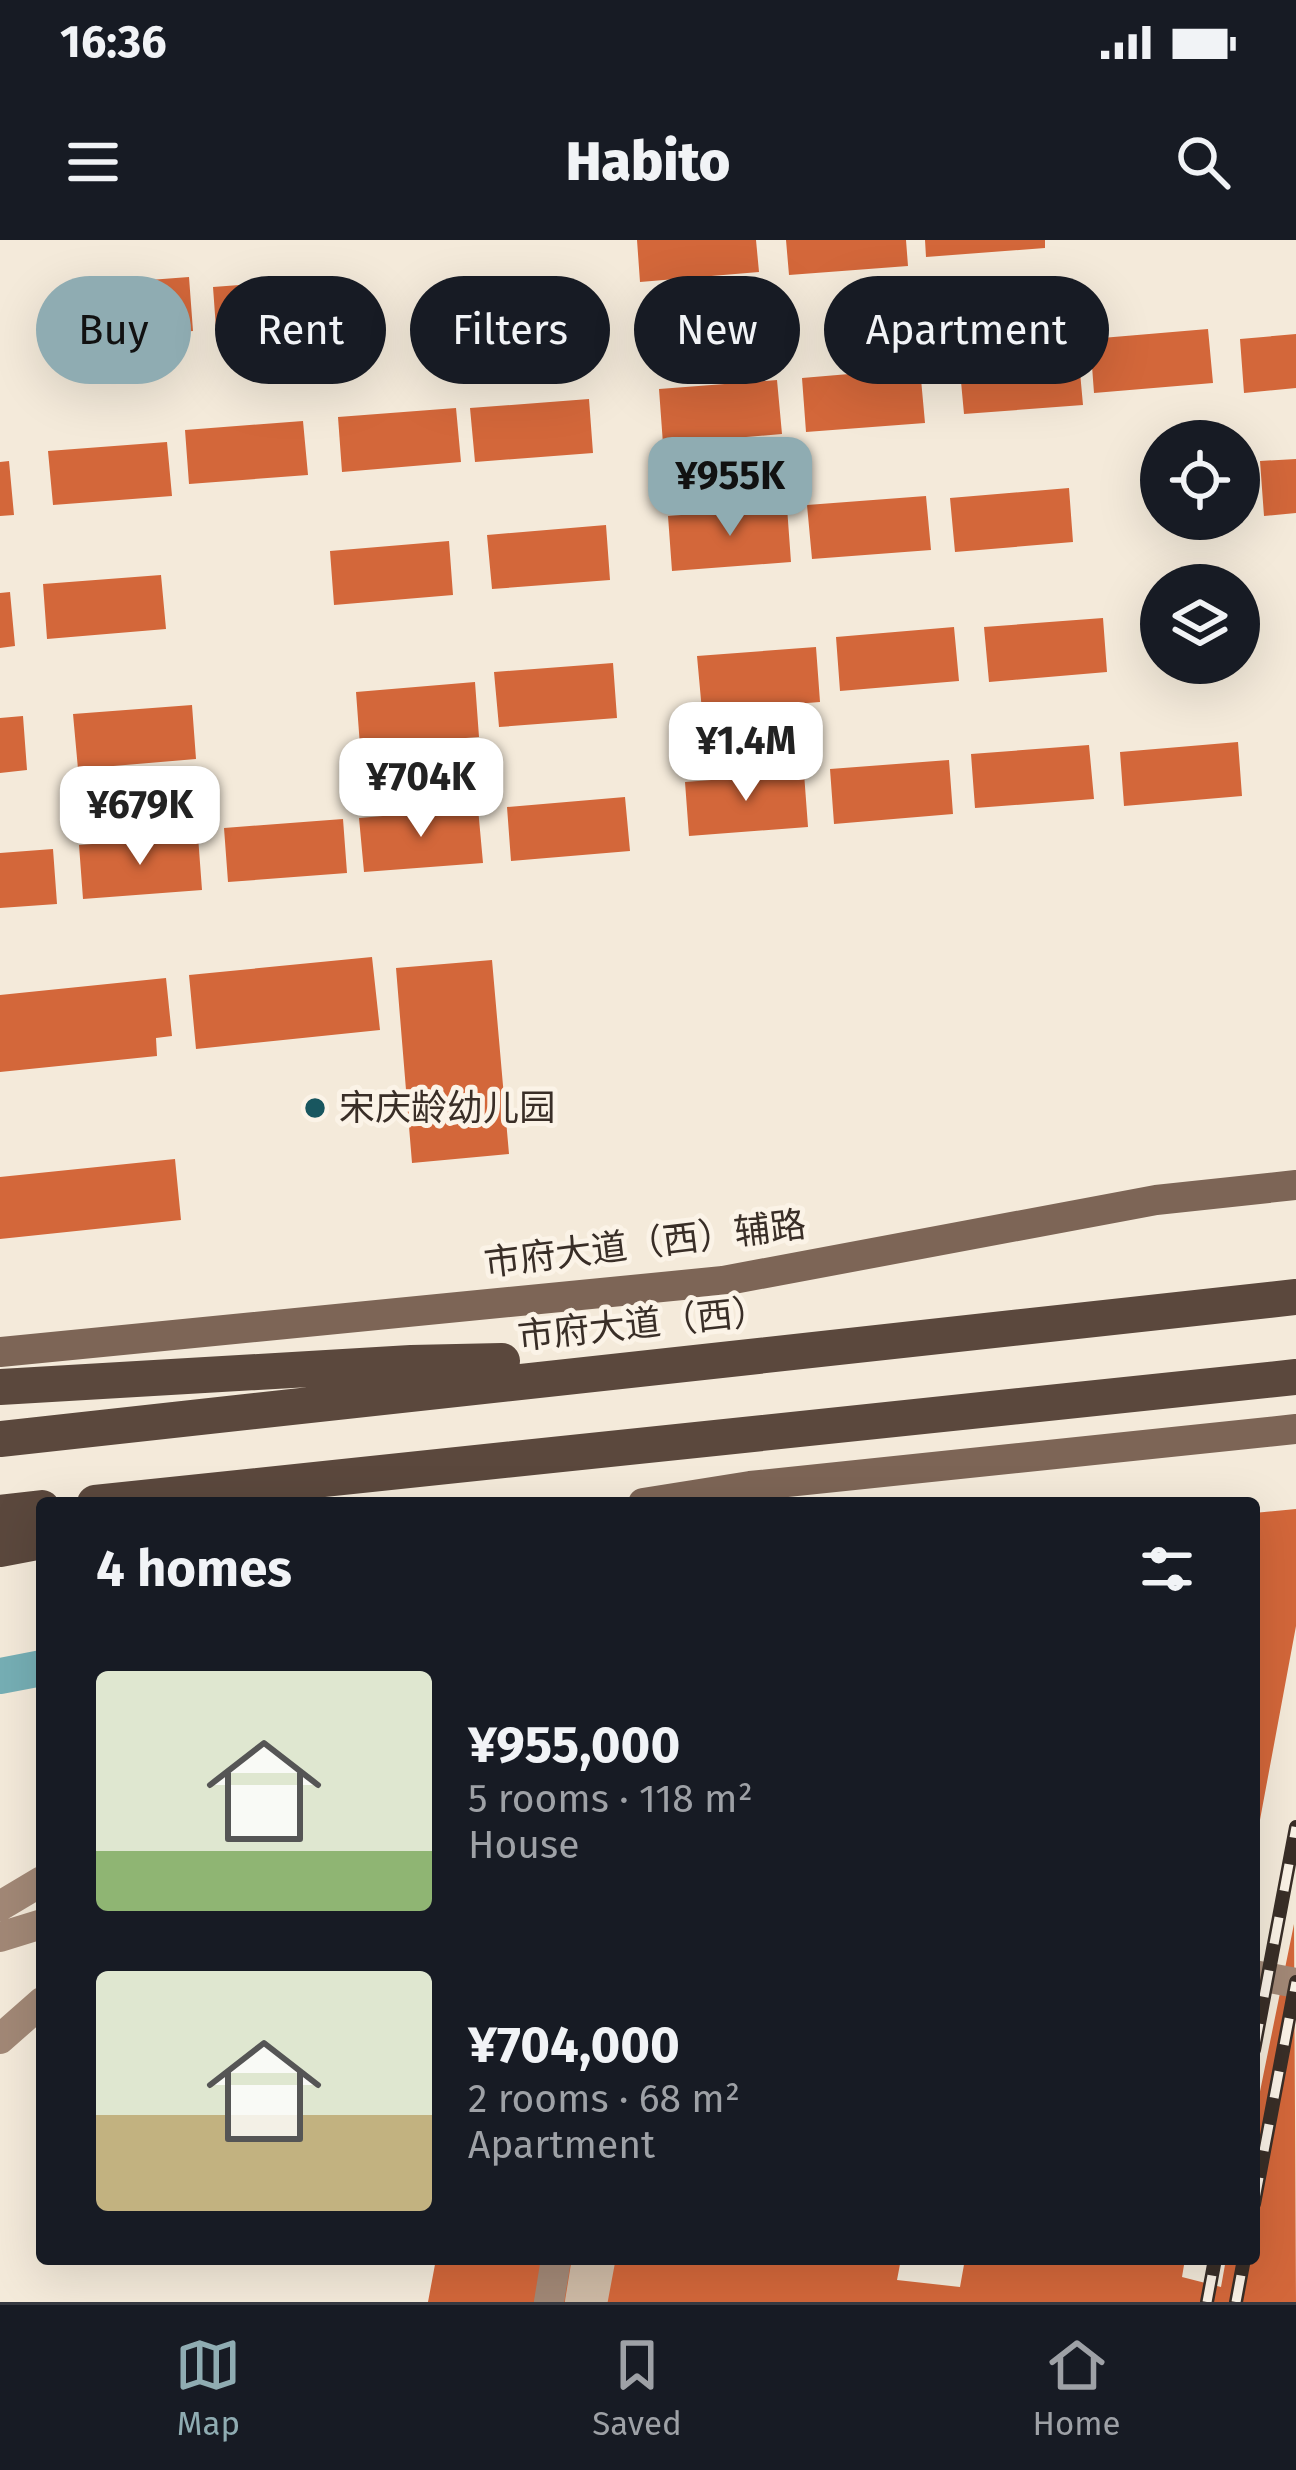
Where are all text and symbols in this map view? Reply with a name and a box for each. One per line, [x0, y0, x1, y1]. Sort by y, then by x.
text: 16:36 [60, 15, 167, 69]
icon: menu [60, 129, 126, 195]
icon: search [1170, 129, 1236, 195]
text: Habito [566, 130, 730, 194]
chip: Buy [36, 276, 191, 384]
chip: Rent [215, 276, 386, 384]
chip: Filters [410, 276, 610, 384]
chip: New [634, 276, 800, 384]
chip: Apartment [824, 276, 1109, 384]
map controls [1140, 420, 1260, 684]
button: locate [1140, 420, 1260, 540]
pin: ¥955K [646, 437, 814, 539]
text: ¥955K [675, 453, 785, 499]
button: layers [1140, 564, 1260, 684]
pin: ¥1.4M [662, 702, 830, 804]
text: ¥1.4M [696, 718, 796, 764]
pin: ¥704K [337, 738, 505, 840]
text: ¥704K [366, 754, 476, 800]
pin: ¥679K [56, 766, 224, 868]
text: ¥679K [87, 782, 193, 828]
place label: 宋庆龄幼儿园 [339, 1086, 555, 1130]
marker: 宋庆龄幼儿园 [302, 1095, 328, 1121]
street label: 市府大道（西）辅路 [482, 1202, 808, 1286]
street label: 市府大道（西） [515, 1289, 771, 1359]
icon: filters [1134, 1536, 1200, 1602]
text: 4 homes [96, 1538, 292, 1600]
text: ¥955,000 [468, 1714, 680, 1776]
icon: home [192, 1719, 336, 1863]
text: 5 rooms · 118 m² [468, 1776, 753, 1822]
text: House [468, 1822, 579, 1868]
text: ¥704,000 [468, 2014, 680, 2076]
icon: home [192, 2019, 336, 2163]
text: 2 rooms · 68 m² [468, 2076, 740, 2122]
text: Apartment [468, 2122, 655, 2168]
tab: Map [175, 2332, 241, 2444]
tab: Saved [592, 2332, 682, 2444]
tab: Home [1033, 2332, 1121, 2444]

